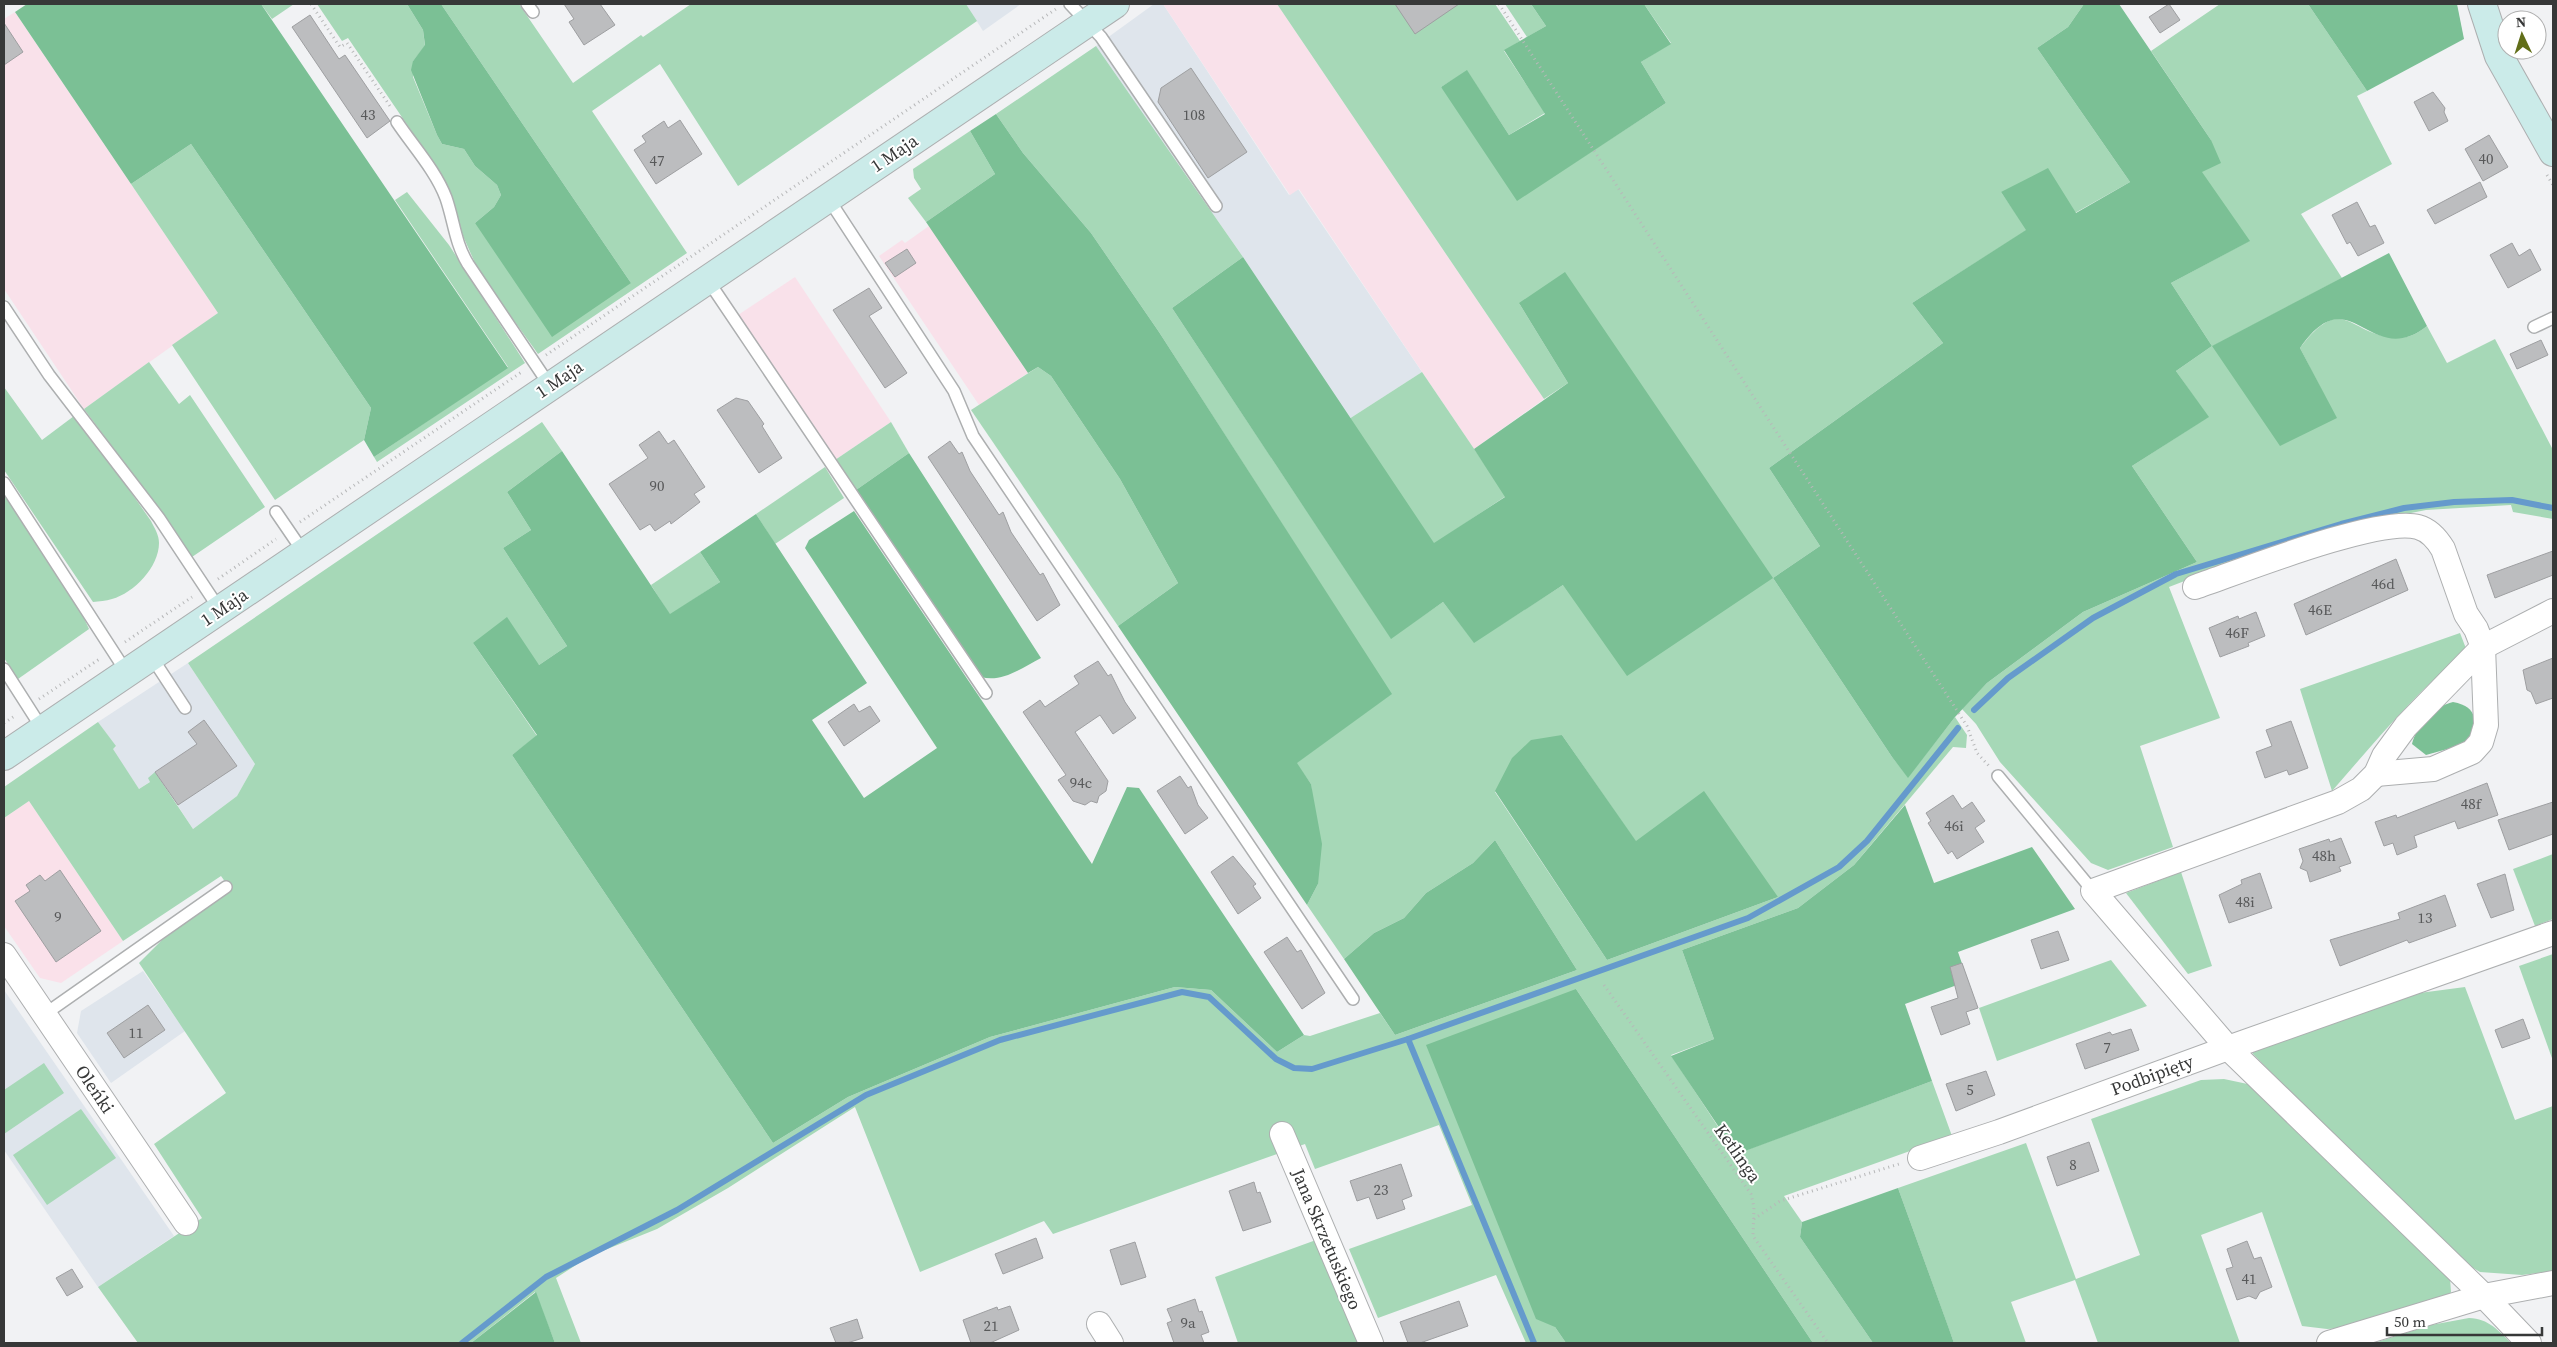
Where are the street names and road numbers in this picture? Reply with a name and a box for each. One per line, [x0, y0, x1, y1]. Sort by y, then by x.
street label: 1 Maja [865, 128, 923, 178]
street label: 1 Maja [530, 354, 588, 404]
street label: 1 Maja [195, 582, 253, 632]
street label: Podbipięty [2107, 1048, 2197, 1101]
street label: Oleńki [70, 1060, 120, 1118]
street label: Ketlinga [1709, 1119, 1768, 1188]
street label: Jana Skrzetuskiego [1286, 1164, 1368, 1313]

